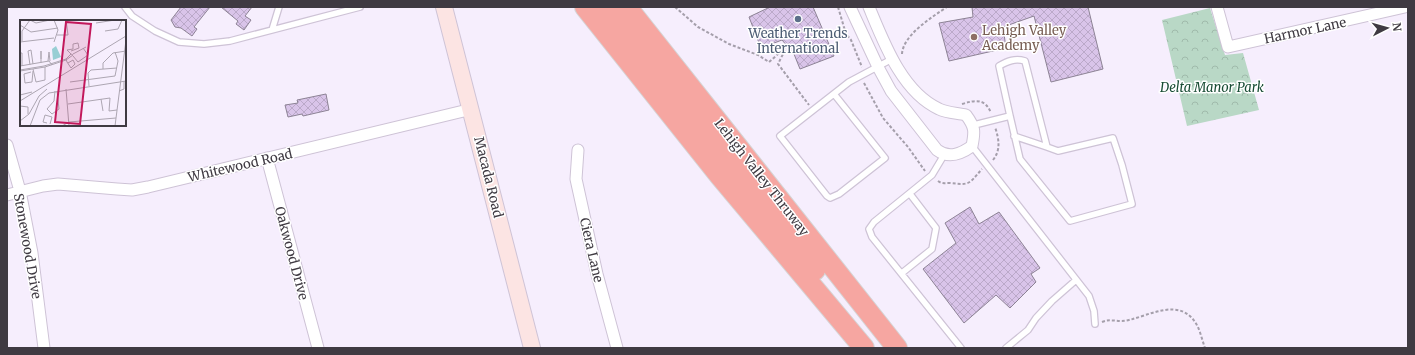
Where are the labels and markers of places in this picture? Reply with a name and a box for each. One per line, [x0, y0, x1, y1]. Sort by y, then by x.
marker: Weather Trends International [793, 14, 803, 24]
place label: Lehigh Valley Academy [981, 22, 1067, 54]
place label: Weather Trends International [747, 25, 848, 57]
marker: Lehigh Valley Academy [969, 32, 979, 42]

